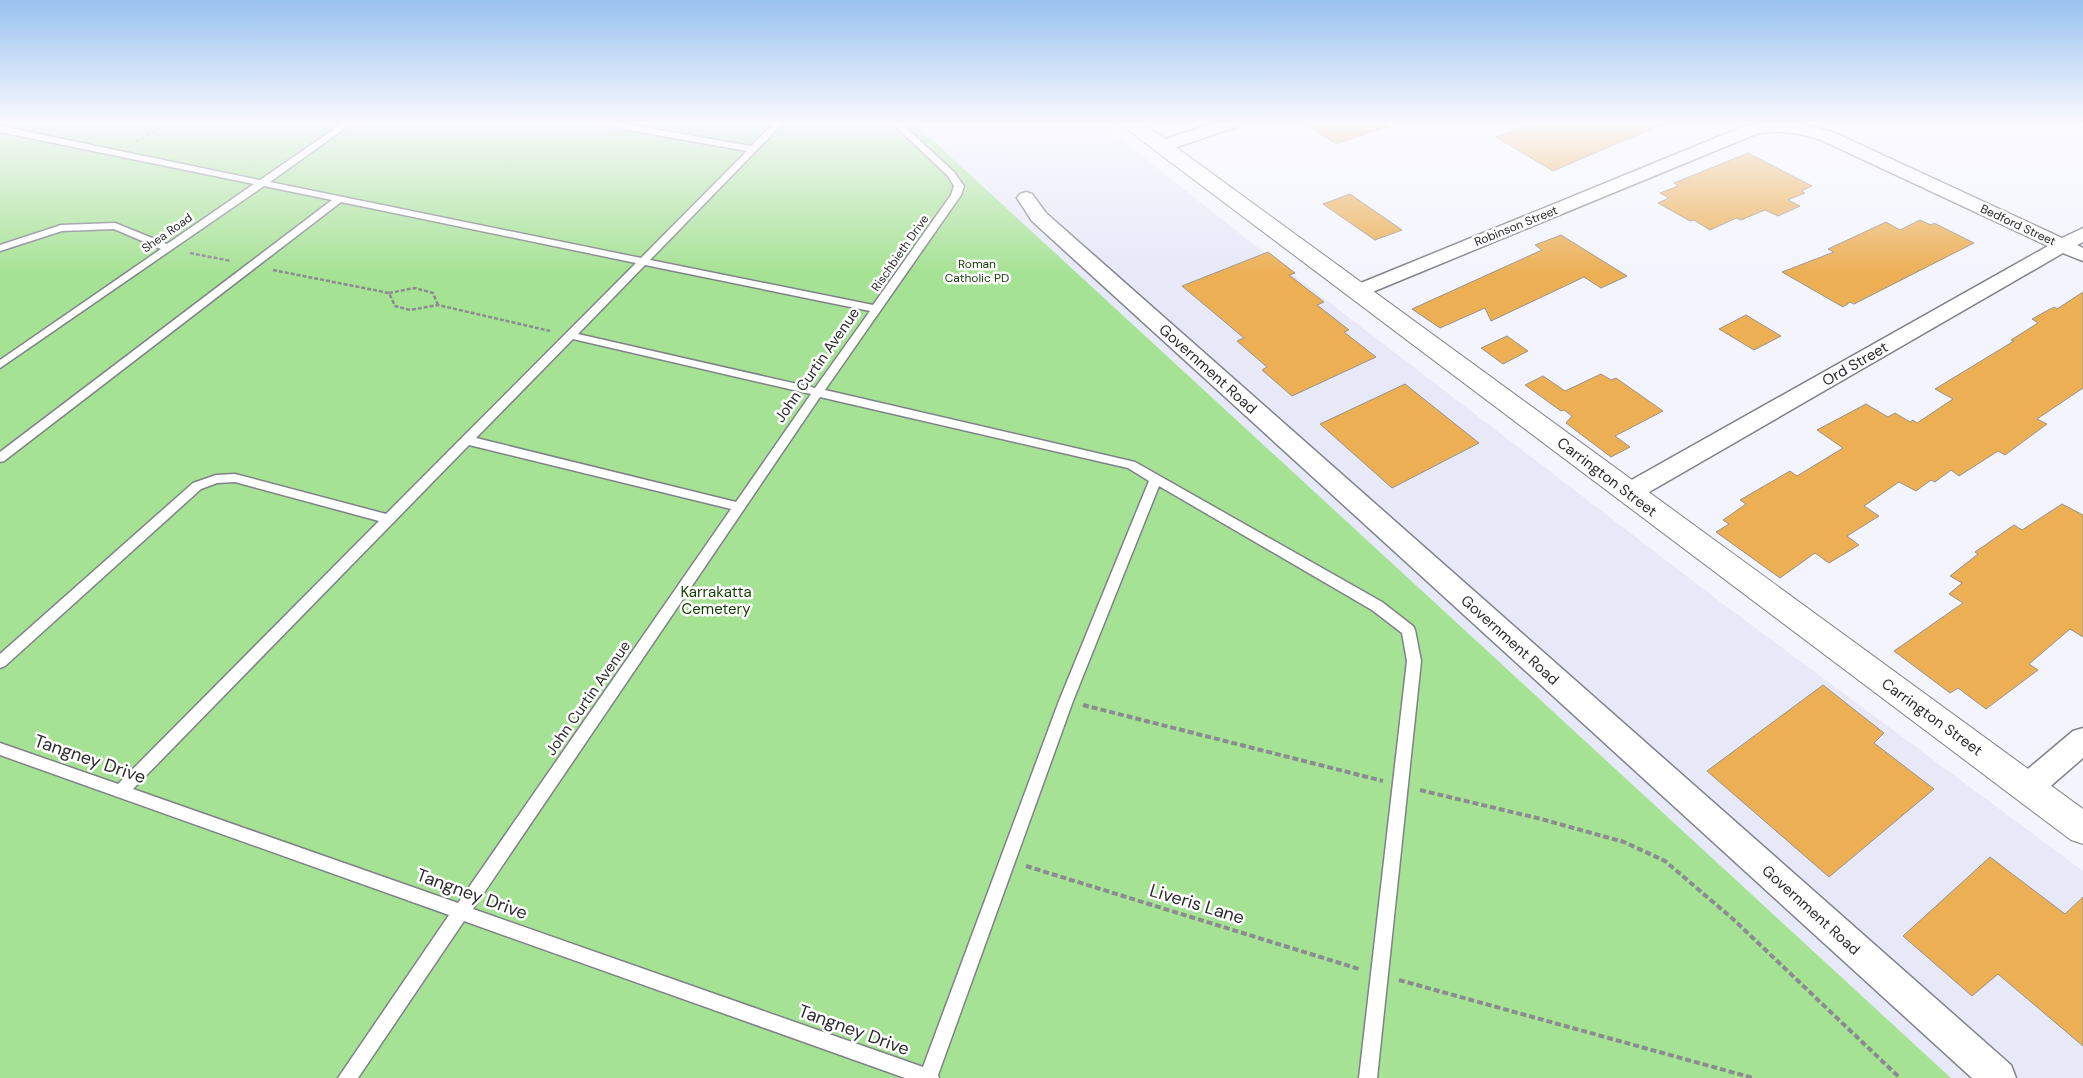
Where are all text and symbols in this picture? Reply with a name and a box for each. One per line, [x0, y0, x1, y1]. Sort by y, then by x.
street label: Bedford Street [1978, 201, 2059, 250]
street label: Robinson Street [1472, 202, 1560, 250]
street label: Shea Road [139, 210, 195, 256]
street label: Rischbieth Drive [868, 211, 932, 294]
park label: Roman Catholic PD [945, 256, 1009, 286]
street label: John Curtin Avenue [770, 304, 864, 426]
street label: Government Road [1155, 320, 1261, 418]
street label: Ord Street [1818, 337, 1892, 391]
street label: Carrington Street [1553, 433, 1661, 521]
park label: Karrakatta Cemetery [680, 582, 752, 619]
street label: Government Road [1457, 591, 1563, 689]
street label: John Curtin Avenue [541, 637, 635, 759]
street label: Carrington Street [1877, 674, 1987, 761]
street label: Tangney Drive [31, 729, 149, 789]
street label: Government Road [1758, 861, 1864, 959]
street label: Tangney Drive [413, 863, 531, 925]
street label: Liveris Lane [1147, 878, 1247, 930]
street label: Tangney Drive [795, 999, 913, 1061]

